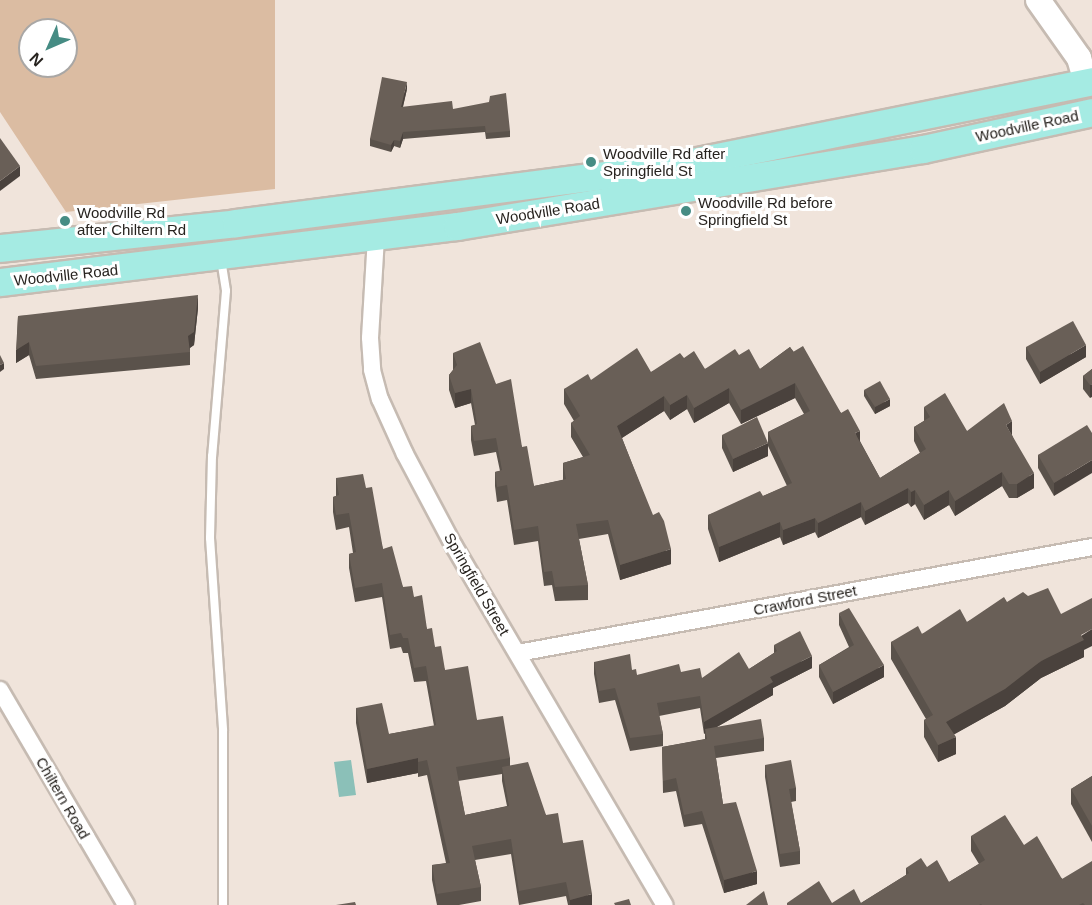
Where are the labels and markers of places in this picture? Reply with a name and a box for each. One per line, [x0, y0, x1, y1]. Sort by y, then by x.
place label: Woodville Rd after Springfield St [603, 144, 725, 179]
marker: Woodville Rd after Springfield St [584, 155, 598, 169]
place label: Woodville Rd before Springfield St [698, 193, 833, 228]
place label: Woodville Rd after Chiltern Rd [77, 203, 186, 238]
marker: Woodville Rd before Springfield St [679, 204, 693, 218]
marker: Woodville Rd after Chiltern Rd [58, 214, 72, 228]

